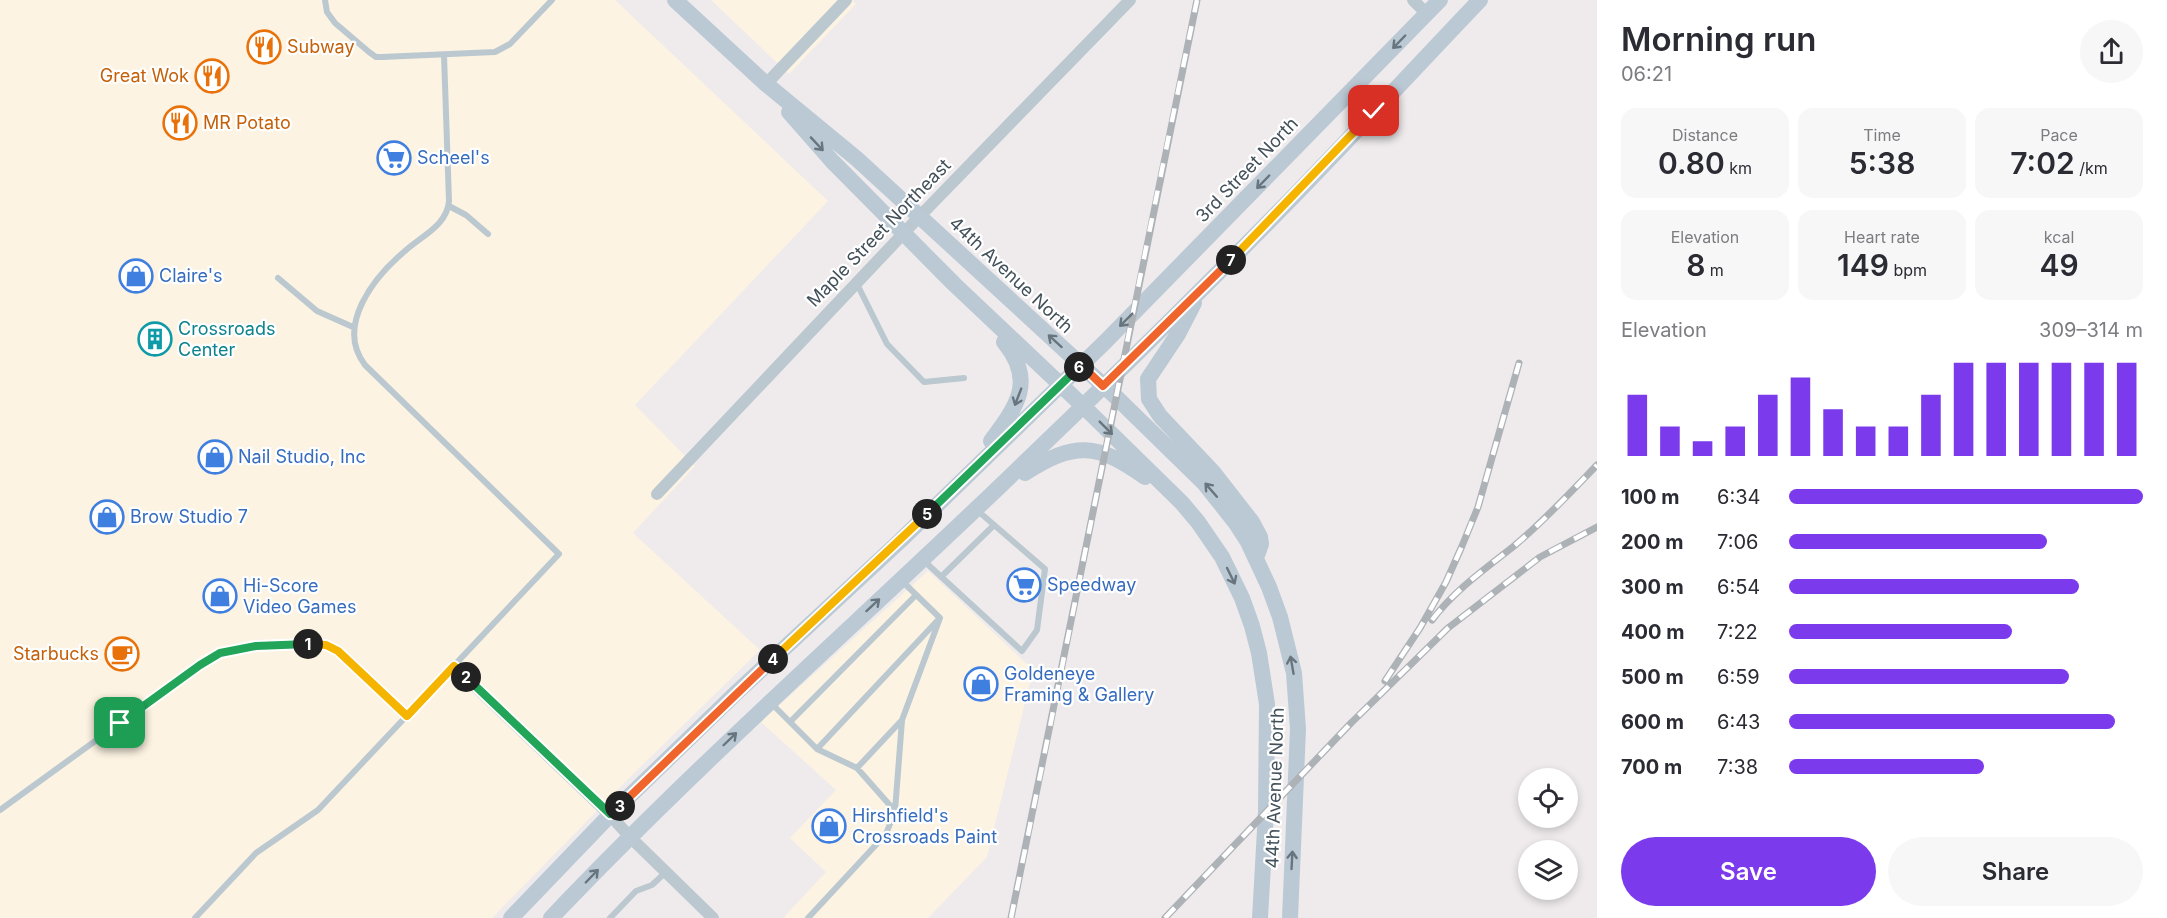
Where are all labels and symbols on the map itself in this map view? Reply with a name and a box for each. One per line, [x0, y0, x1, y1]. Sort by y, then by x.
restaurant icon: Subway [246, 29, 282, 65]
one-way arrow [1392, 34, 1406, 49]
place label: Subway [287, 36, 355, 57]
restaurant icon: Great Wok [194, 58, 230, 94]
place label: Great Wok [100, 65, 189, 86]
pin [1348, 85, 1399, 136]
restaurant icon: MR Potato [162, 105, 198, 141]
place label: MR Potato [203, 112, 291, 133]
street label: 3rd Street North [1191, 113, 1302, 226]
one-way arrow [810, 137, 824, 152]
supermarket icon: Scheel's [376, 140, 412, 176]
place label: Scheel's [417, 147, 490, 168]
street label: Maple Street Northeast [803, 154, 955, 311]
one-way arrow [1256, 174, 1271, 189]
street label: 44th Avenue North [945, 212, 1077, 337]
pin: 7 [1216, 245, 1246, 275]
shop icon: Claire's [118, 258, 154, 294]
place label: Claire's [159, 265, 223, 286]
one-way arrow [1119, 313, 1134, 328]
place label: Crossroads Center [178, 318, 276, 360]
building icon: Crossroads Center [137, 321, 173, 357]
one-way arrow [1047, 334, 1062, 348]
pin: 6 [1064, 352, 1094, 382]
one-way arrow [1011, 388, 1022, 406]
one-way arrow [1098, 421, 1113, 436]
shop icon: Nail Studio, Inc [197, 439, 233, 475]
place label: Nail Studio, Inc [238, 446, 366, 467]
one-way arrow [1204, 483, 1218, 498]
shop icon: Brow Studio 7 [89, 499, 125, 535]
pin: 5 [912, 499, 942, 529]
place label: Brow Studio 7 [130, 506, 248, 527]
one-way arrow [1226, 566, 1238, 584]
supermarket icon: Speedway [1006, 567, 1042, 603]
place label: Speedway [1047, 574, 1136, 595]
place label: Hi-Score Video Games [243, 575, 356, 617]
shop icon: Hi-Score Video Games [202, 578, 238, 614]
one-way arrow [865, 598, 880, 612]
pin: 1 [293, 629, 323, 659]
cafe icon: Starbucks [104, 636, 140, 672]
place label: Starbucks [13, 643, 99, 664]
pin: 4 [758, 644, 788, 674]
one-way arrow [1286, 656, 1297, 675]
pin: 2 [451, 662, 481, 692]
place label: Goldeneye Framing & Gallery [1004, 663, 1154, 705]
shop icon: Goldeneye Framing & Gallery [963, 666, 999, 702]
pin [94, 697, 145, 748]
street label: 44th Avenue North [1261, 707, 1288, 869]
one-way arrow [723, 731, 738, 746]
pin: 3 [605, 791, 635, 821]
place label: Hirshfield's Crossroads Paint [852, 805, 997, 847]
shop icon: Hirshfield's Crossroads Paint [811, 808, 847, 844]
one-way arrow [1287, 850, 1298, 870]
one-way arrow [584, 868, 599, 883]

